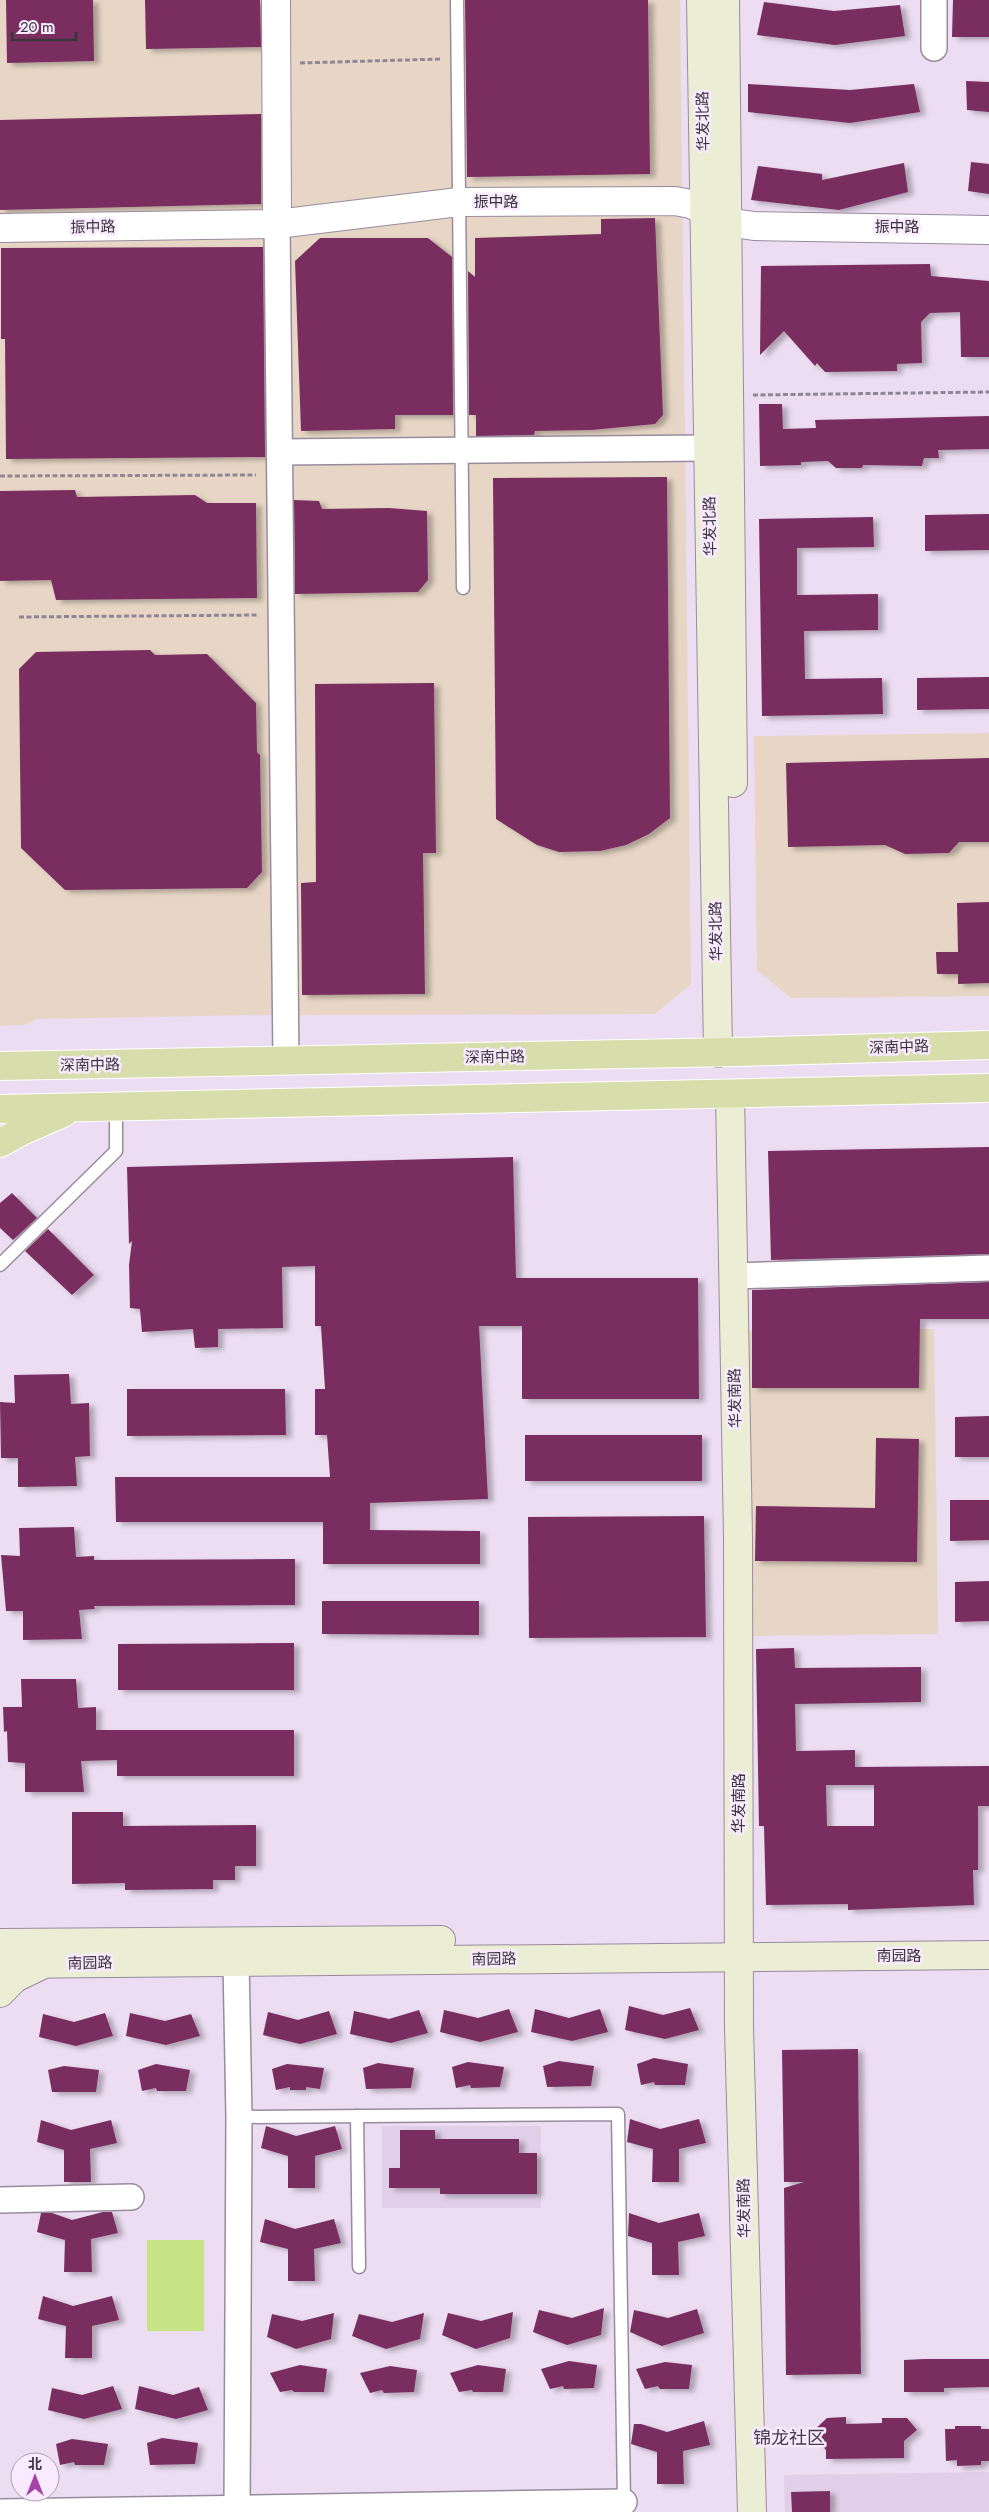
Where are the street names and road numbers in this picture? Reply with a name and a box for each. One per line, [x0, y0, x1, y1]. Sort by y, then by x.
street label: 华发北路 [691, 91, 715, 151]
street label: 振中路 [473, 191, 519, 213]
street label: 振中路 [70, 216, 116, 238]
street label: 振中路 [874, 216, 920, 238]
street label: 华发北路 [698, 496, 722, 556]
street label: 华发北路 [704, 901, 728, 961]
street label: 深南中路 [869, 1035, 929, 1059]
street label: 深南中路 [465, 1045, 525, 1069]
street label: 深南中路 [60, 1053, 120, 1077]
street label: 华发南路 [723, 1368, 747, 1428]
street label: 华发南路 [728, 1773, 750, 1833]
street label: 南园路 [876, 1945, 922, 1967]
street label: 南园路 [471, 1948, 517, 1970]
street label: 南园路 [67, 1952, 113, 1974]
street label: 华发南路 [732, 2178, 756, 2238]

